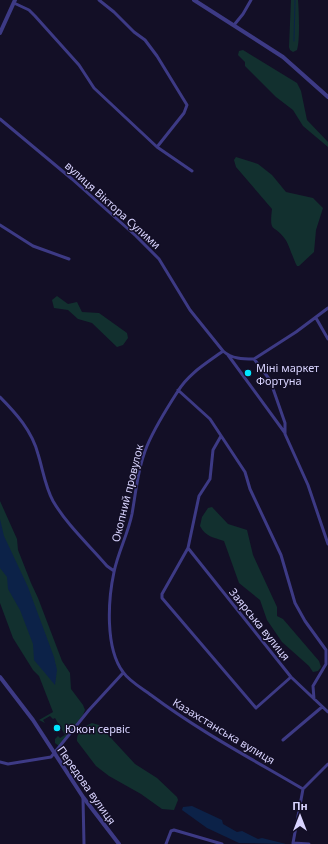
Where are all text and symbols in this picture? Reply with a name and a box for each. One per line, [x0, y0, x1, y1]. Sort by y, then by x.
street label: вулиця Віктора Сулими [62, 158, 164, 252]
place label: Міні маркет Фортуна [256, 360, 319, 388]
marker: Міні маркет Фортуна [243, 368, 253, 378]
street label: Окопний провулок [108, 442, 146, 543]
street label: Заярська вулиця [226, 585, 294, 663]
street label: Казахстанська вулиця [170, 695, 278, 767]
place label: Юкон сервіс [65, 721, 130, 736]
marker: Юкон сервіс [52, 723, 62, 733]
street label: Передова вулиця [54, 743, 120, 827]
north arrow [280, 796, 320, 836]
text: Пн [292, 798, 308, 813]

